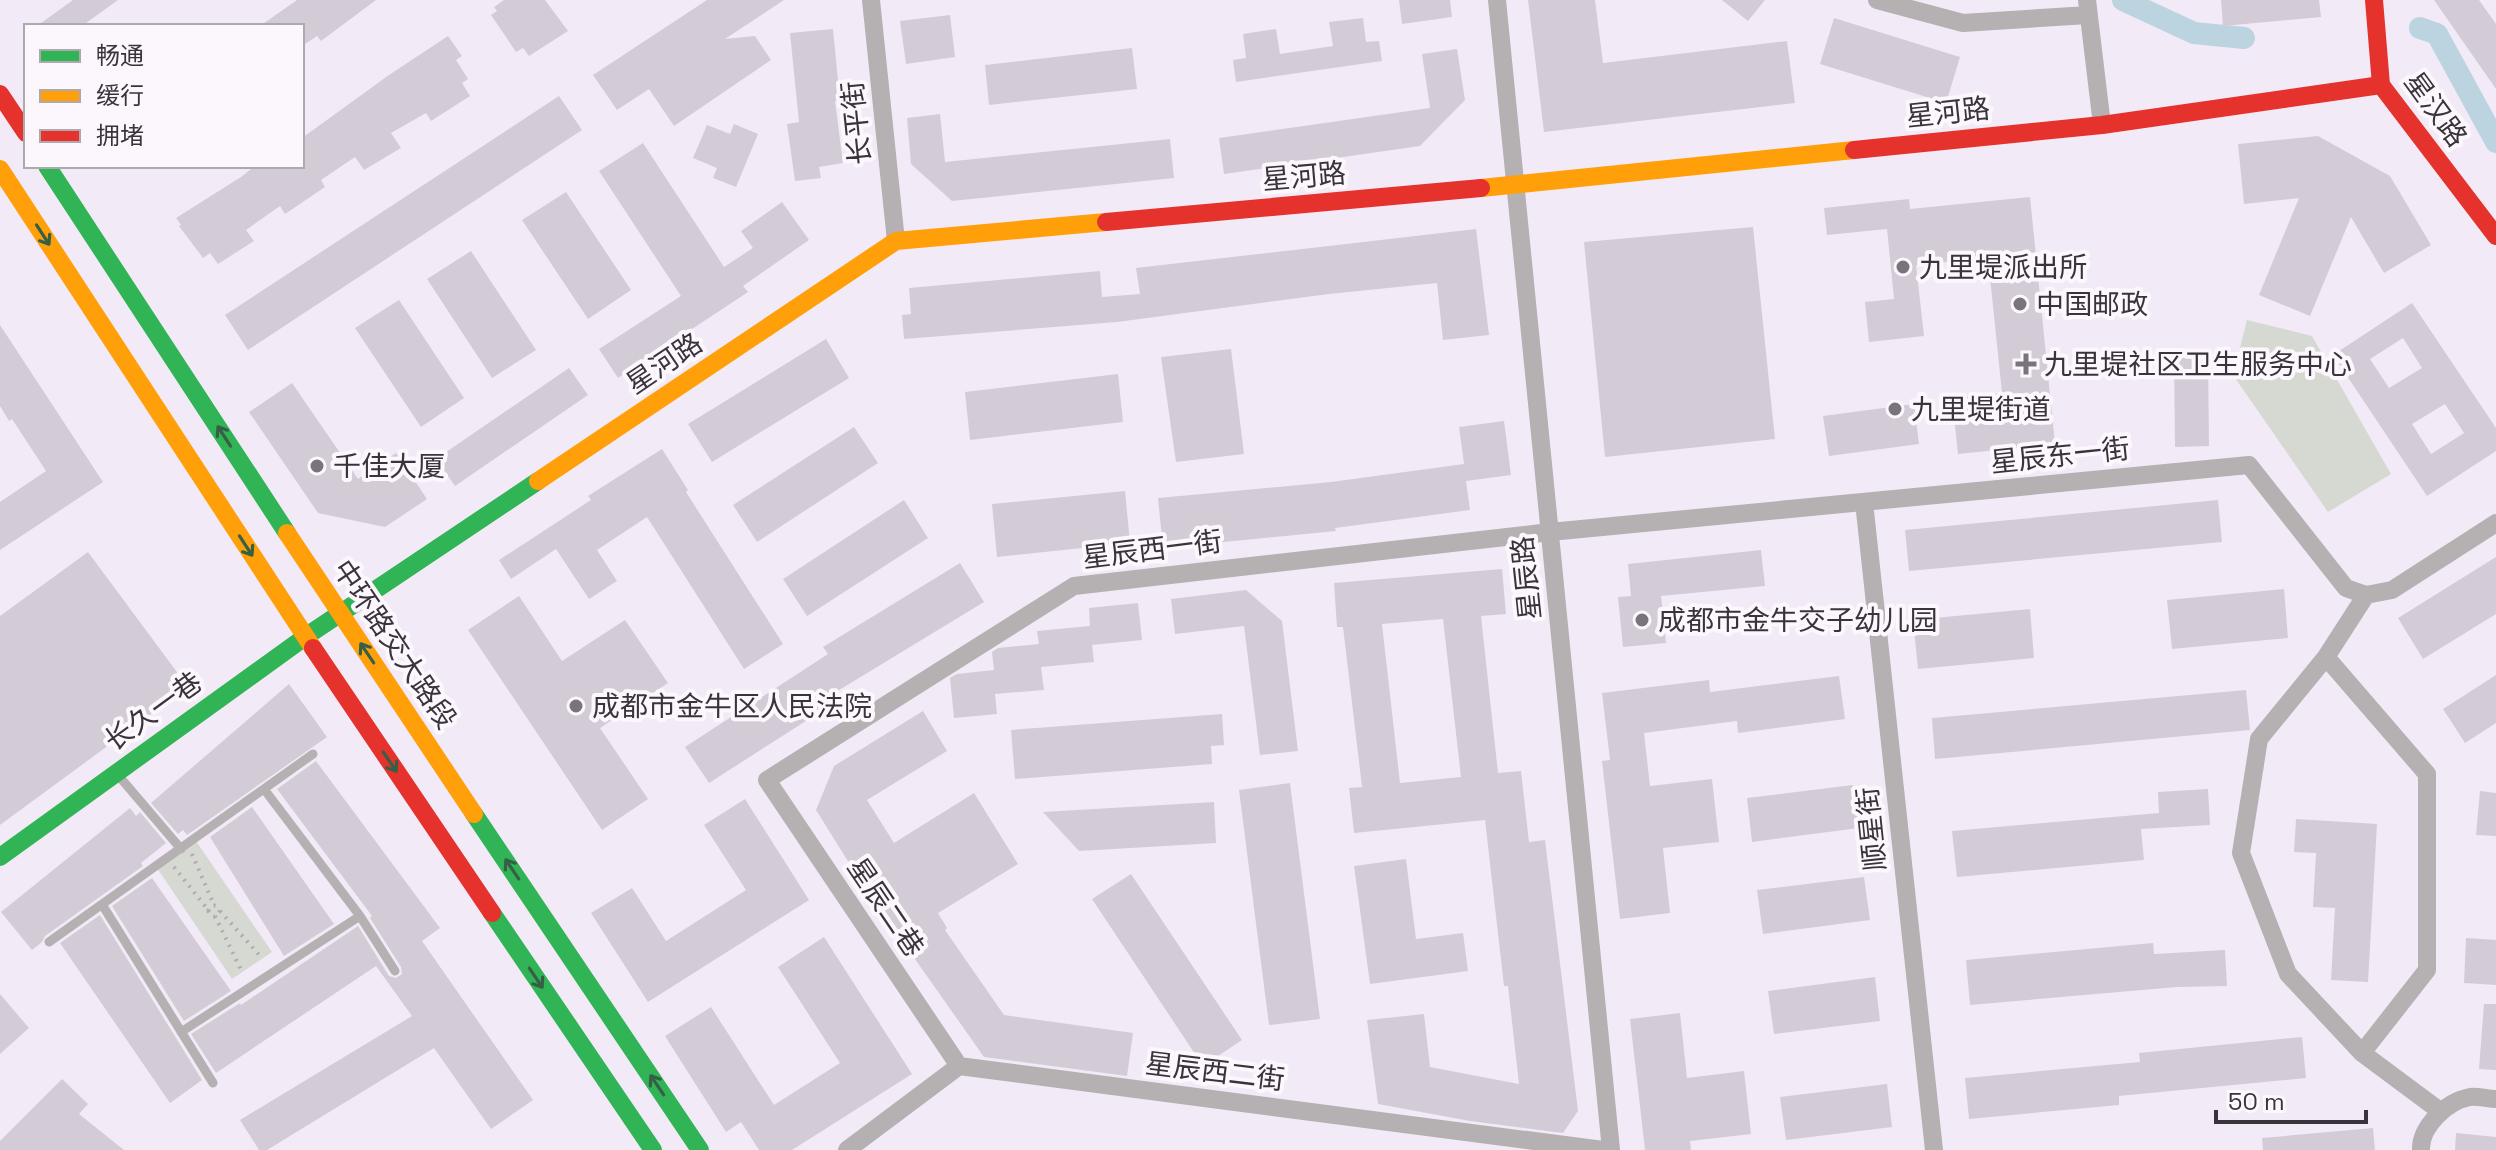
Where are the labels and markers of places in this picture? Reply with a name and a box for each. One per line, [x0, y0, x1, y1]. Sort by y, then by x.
place label: 九里堤派出所 [1919, 249, 2087, 285]
marker: 九里堤派出所 [1894, 258, 1912, 276]
place label: 中国邮政 [2036, 286, 2148, 322]
marker: 中国邮政 [2011, 295, 2029, 313]
place label: 九里堤社区卫生服务中心 [2044, 346, 2352, 382]
marker: 九里堤社区卫生服务中心 [2015, 353, 2037, 375]
place label: 九里堤街道 [1911, 391, 2051, 427]
marker: 九里堤街道 [1886, 400, 1904, 418]
place label: 千佳大厦 [333, 448, 445, 484]
marker: 千佳大厦 [308, 457, 326, 475]
place label: 成都市金牛交子幼儿园 [1658, 602, 1938, 638]
marker: 成都市金牛交子幼儿园 [1633, 611, 1651, 629]
place label: 成都市金牛区人民法院 [592, 688, 872, 724]
marker: 成都市金牛区人民法院 [567, 697, 585, 715]

